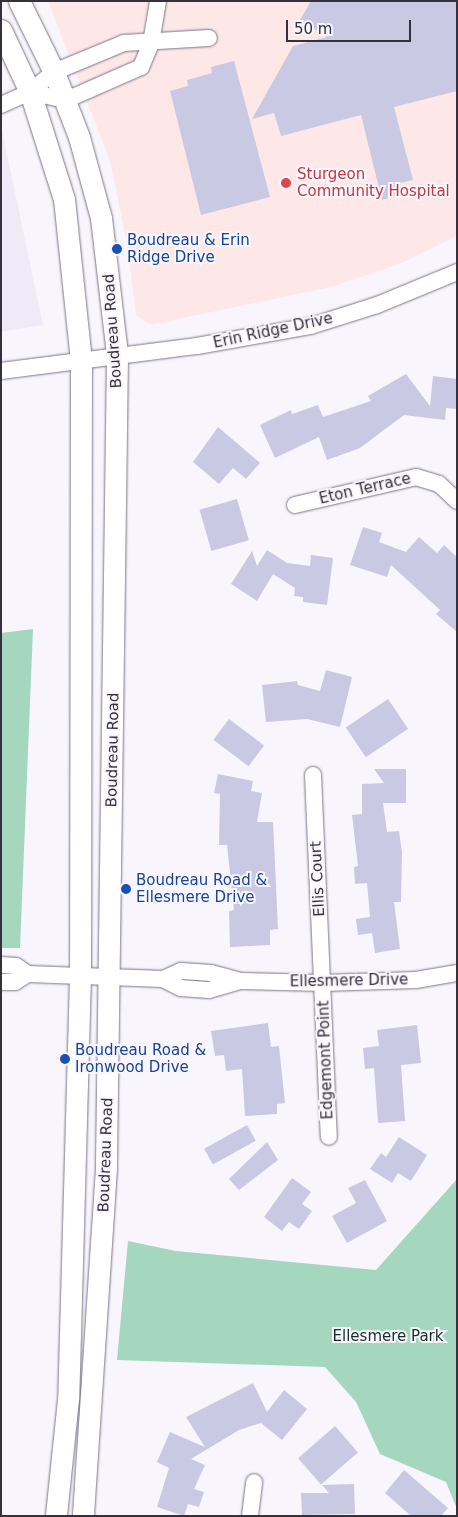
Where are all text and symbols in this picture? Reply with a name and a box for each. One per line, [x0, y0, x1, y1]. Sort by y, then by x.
scale bar [288, 10, 413, 42]
text: 50 m [294, 20, 332, 38]
place label: Sturgeon Community Hospital [297, 165, 450, 200]
marker: Sturgeon Community Hospital [279, 176, 293, 190]
place label: Boudreau & Erin Ridge Drive [127, 231, 250, 266]
marker: Boudreau & Erin Ridge Drive [111, 243, 123, 255]
street label: Boudreau Road [100, 273, 126, 389]
street label: Erin Ridge Drive [212, 310, 334, 352]
street label: Eton Terrace [317, 470, 413, 508]
street label: Boudreau Road [103, 693, 123, 807]
street label: Ellis Court [307, 841, 329, 917]
place label: Boudreau Road & Ellesmere Drive [136, 871, 267, 906]
marker: Boudreau Road & Ellesmere Drive [120, 883, 132, 895]
street label: Ellesmere Drive [290, 971, 408, 991]
street label: Edgemont Point [315, 1000, 337, 1120]
place label: Boudreau Road & Ironwood Drive [75, 1041, 206, 1076]
marker: Boudreau Road & Ironwood Drive [59, 1053, 71, 1065]
street label: Boudreau Road [95, 1097, 117, 1213]
park label: Ellesmere Park [333, 1328, 443, 1346]

